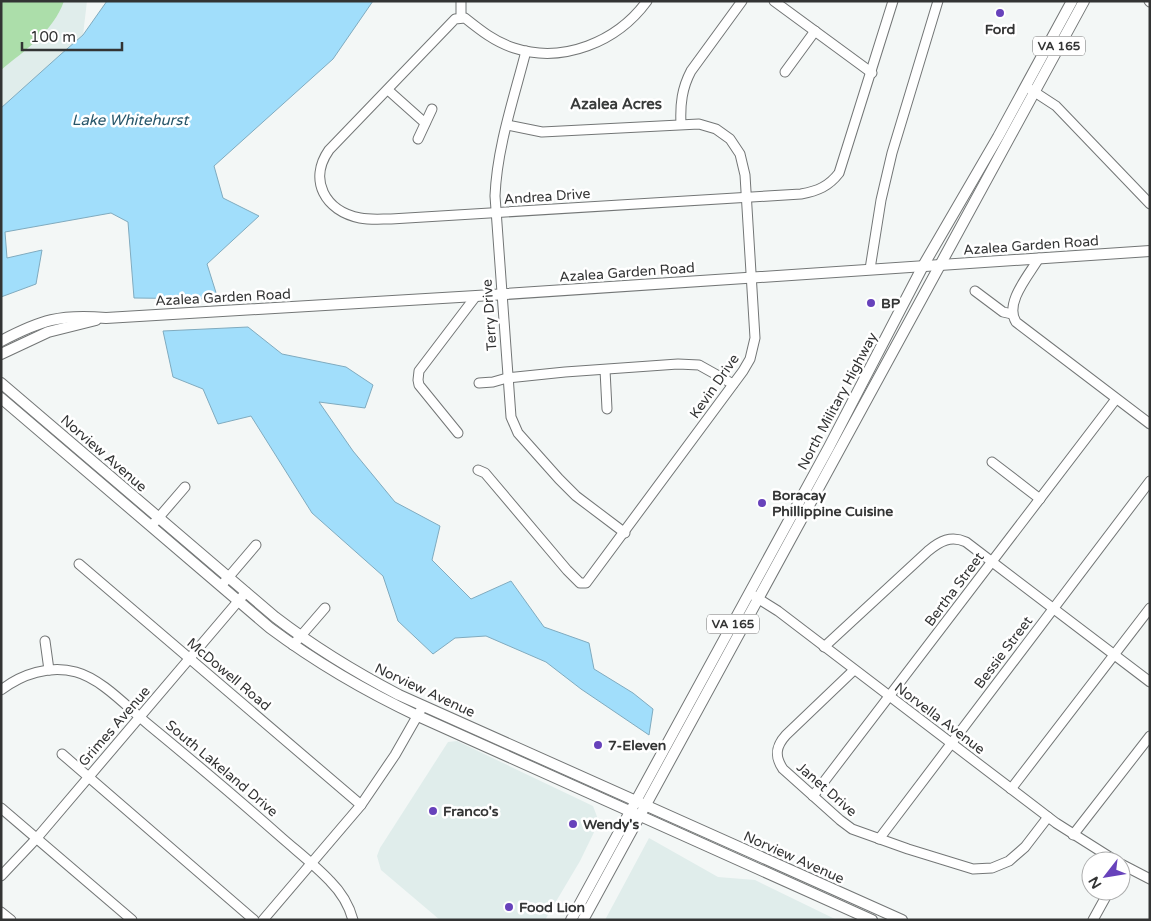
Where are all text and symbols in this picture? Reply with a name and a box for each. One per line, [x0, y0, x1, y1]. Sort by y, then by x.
marker: Ford [994, 7, 1006, 19]
scale bar [22, 20, 122, 52]
place label: Ford [985, 21, 1015, 38]
text: 100 m [30, 28, 76, 46]
road number: VA 165 [1033, 36, 1085, 56]
district label: Azalea Acres [570, 95, 662, 113]
water label: Lake Whitehurst [72, 111, 191, 129]
street label: Andrea Drive [503, 185, 591, 208]
street label: Azalea Garden Road [963, 232, 1099, 259]
street label: Azalea Garden Road [559, 259, 695, 286]
street label: Terry Drive [479, 278, 500, 351]
street label: Azalea Garden Road [155, 285, 291, 310]
place label: BP [881, 295, 901, 312]
marker: BP [865, 297, 877, 309]
street label: North Military Highway [794, 329, 881, 473]
street label: Kevin Drive [686, 351, 743, 422]
street label: Norview Avenue [57, 411, 150, 495]
place label: Boracay Phillippine Cuisine [772, 487, 893, 520]
marker: Boracay Phillippine Cuisine [756, 497, 768, 509]
street label: Bertha Street [921, 548, 988, 630]
street label: Bessie Street [971, 612, 1036, 692]
road number: VA 165 [707, 614, 759, 634]
street label: McDowell Road [183, 634, 274, 714]
street label: Norview Avenue [372, 660, 478, 721]
street label: Norvella Avenue [891, 679, 988, 758]
street label: Grimes Avenue [75, 683, 154, 770]
street label: South Lakeland Drive [162, 716, 281, 820]
place label: 7-Eleven [608, 737, 666, 754]
marker: 7-Eleven [592, 739, 604, 751]
street label: Janet Drive [793, 759, 860, 820]
place label: Franco's [443, 803, 499, 820]
marker: Franco's [427, 805, 439, 817]
place label: Wendy's [583, 816, 639, 833]
marker: Wendy's [567, 818, 579, 830]
street label: Norview Avenue [741, 828, 847, 887]
north arrow [1081, 851, 1131, 901]
text: N [1085, 873, 1105, 892]
place label: Food Lion [519, 899, 585, 916]
marker: Food Lion [503, 901, 515, 913]

